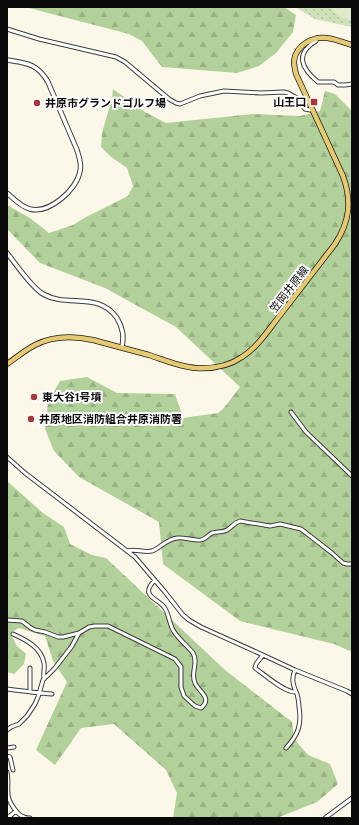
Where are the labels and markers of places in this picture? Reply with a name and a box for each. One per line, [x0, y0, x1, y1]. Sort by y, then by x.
place label: 山王口 [273, 95, 306, 109]
place label: 井原市グランドゴルフ場 [45, 96, 166, 110]
marker: 山王口 [309, 97, 319, 107]
marker: 井原市グランドゴルフ場 [32, 98, 42, 108]
place label: 東大谷1号墳 [42, 390, 101, 404]
marker: 東大谷1号墳 [29, 392, 39, 402]
place label: 井原地区消防組合井原消防署 [39, 412, 182, 426]
marker: 井原地区消防組合井原消防署 [26, 414, 36, 424]

